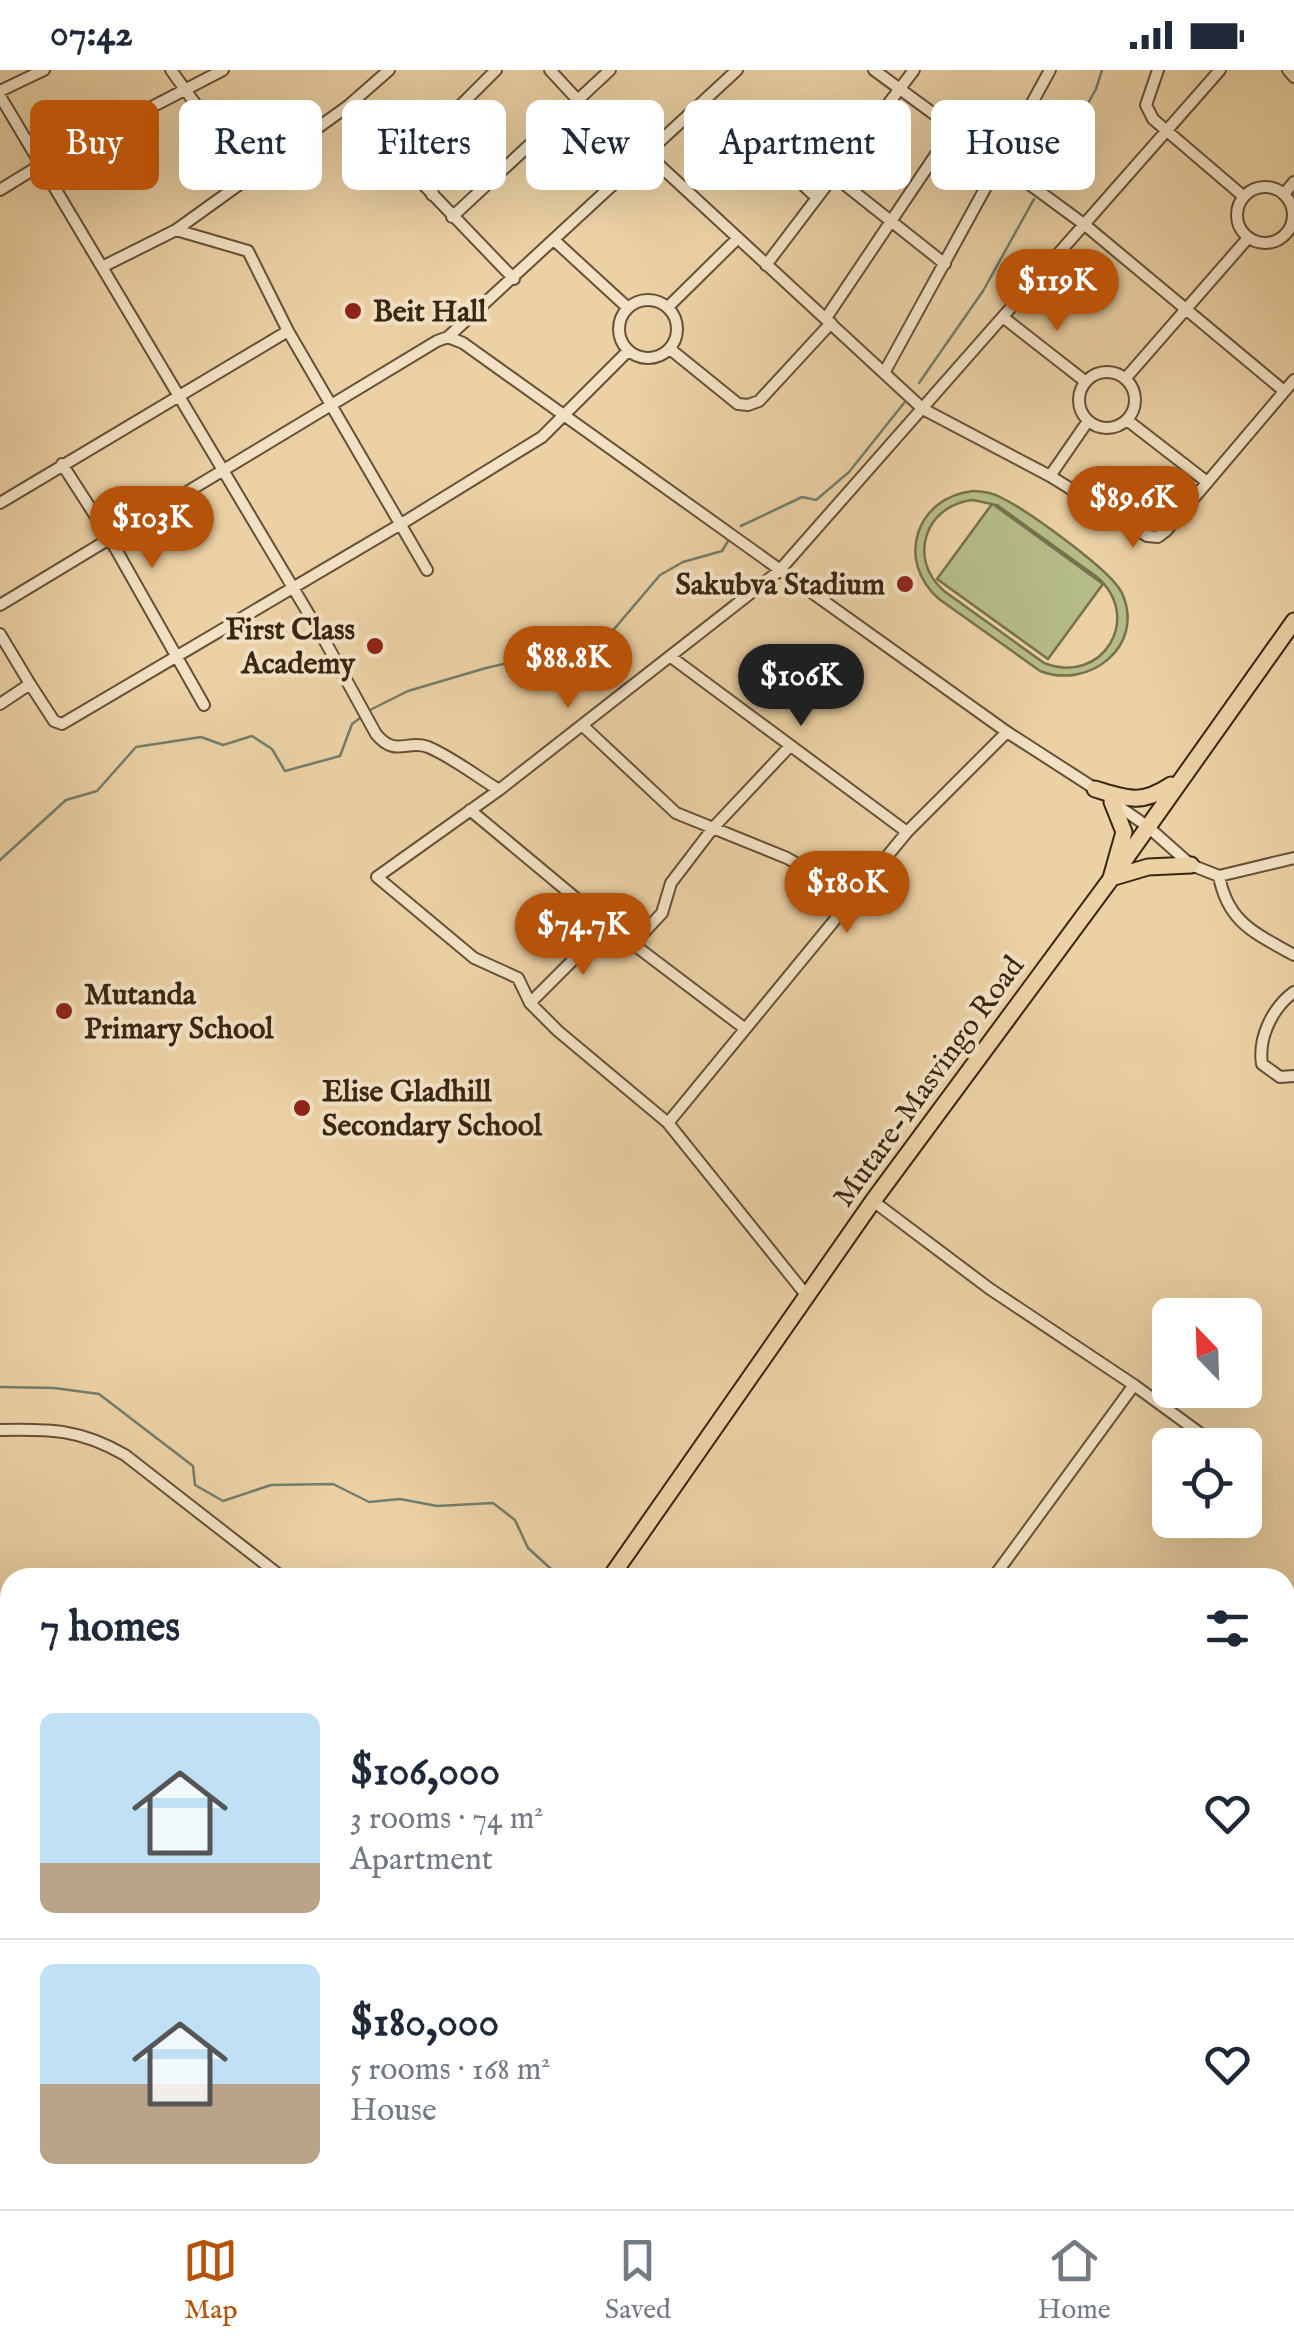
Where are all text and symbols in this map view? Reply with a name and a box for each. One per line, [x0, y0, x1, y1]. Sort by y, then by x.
text: 07:42 [50, 11, 133, 59]
chip: Buy [30, 100, 159, 190]
chip: Rent [179, 100, 322, 190]
chip: Filters [342, 100, 506, 190]
chip: New [526, 100, 664, 190]
chip: Apartment [684, 100, 911, 190]
chip: House [931, 100, 1095, 190]
pin: $119K [987, 249, 1127, 334]
text: $119K [1018, 261, 1096, 302]
place label: Beit Hall [373, 294, 487, 332]
marker: Beit Hall [342, 300, 364, 322]
pin: $89.6K [1052, 466, 1214, 551]
text: $89.6K [1089, 478, 1177, 519]
pin: $103K [82, 486, 222, 571]
text: $103K [112, 498, 192, 539]
place label: Sakubva Stadium [675, 567, 885, 605]
marker: Sakubva Stadium [894, 573, 916, 595]
place label: First Class Academy [226, 612, 356, 684]
pin: $88.8K [487, 626, 649, 711]
marker: First Class Academy [364, 635, 386, 657]
text: $88.8K [525, 638, 611, 679]
pin: $106K [731, 644, 871, 729]
text: $106K [760, 656, 842, 697]
pin: $180K [777, 851, 917, 936]
text: $180K [806, 863, 888, 904]
pin: $74.7K [502, 893, 664, 978]
text: $74.7K [537, 905, 629, 946]
street label: Mutare-Masvingo Road [826, 948, 1034, 1215]
place label: Mutanda Primary School [84, 977, 274, 1049]
marker: Mutanda Primary School [53, 1000, 75, 1022]
place label: Elise Gladhill Secondary School [322, 1074, 543, 1146]
marker: Elise Gladhill Secondary School [291, 1097, 313, 1119]
north arrow [1152, 1298, 1262, 1408]
map controls [1152, 1298, 1262, 1538]
button: locate [1152, 1428, 1262, 1538]
icon: filters [1200, 1601, 1255, 1656]
text: 7 homes [40, 1602, 180, 1655]
text: $106,000 [350, 1746, 500, 1799]
icon: home [120, 1753, 240, 1873]
icon: heart [1200, 1786, 1255, 1841]
text: 3 rooms · 74 m² [350, 1799, 543, 1840]
text: Apartment [350, 1840, 493, 1881]
text: $180,000 [350, 1997, 499, 2050]
icon: home [120, 2004, 240, 2124]
icon: heart [1200, 2037, 1255, 2092]
text: 5 rooms · 168 m² [350, 2050, 550, 2091]
text: House [350, 2091, 437, 2132]
tab: Map [183, 2233, 238, 2328]
tab: Saved [605, 2233, 671, 2328]
tab: Home [1038, 2233, 1111, 2328]

